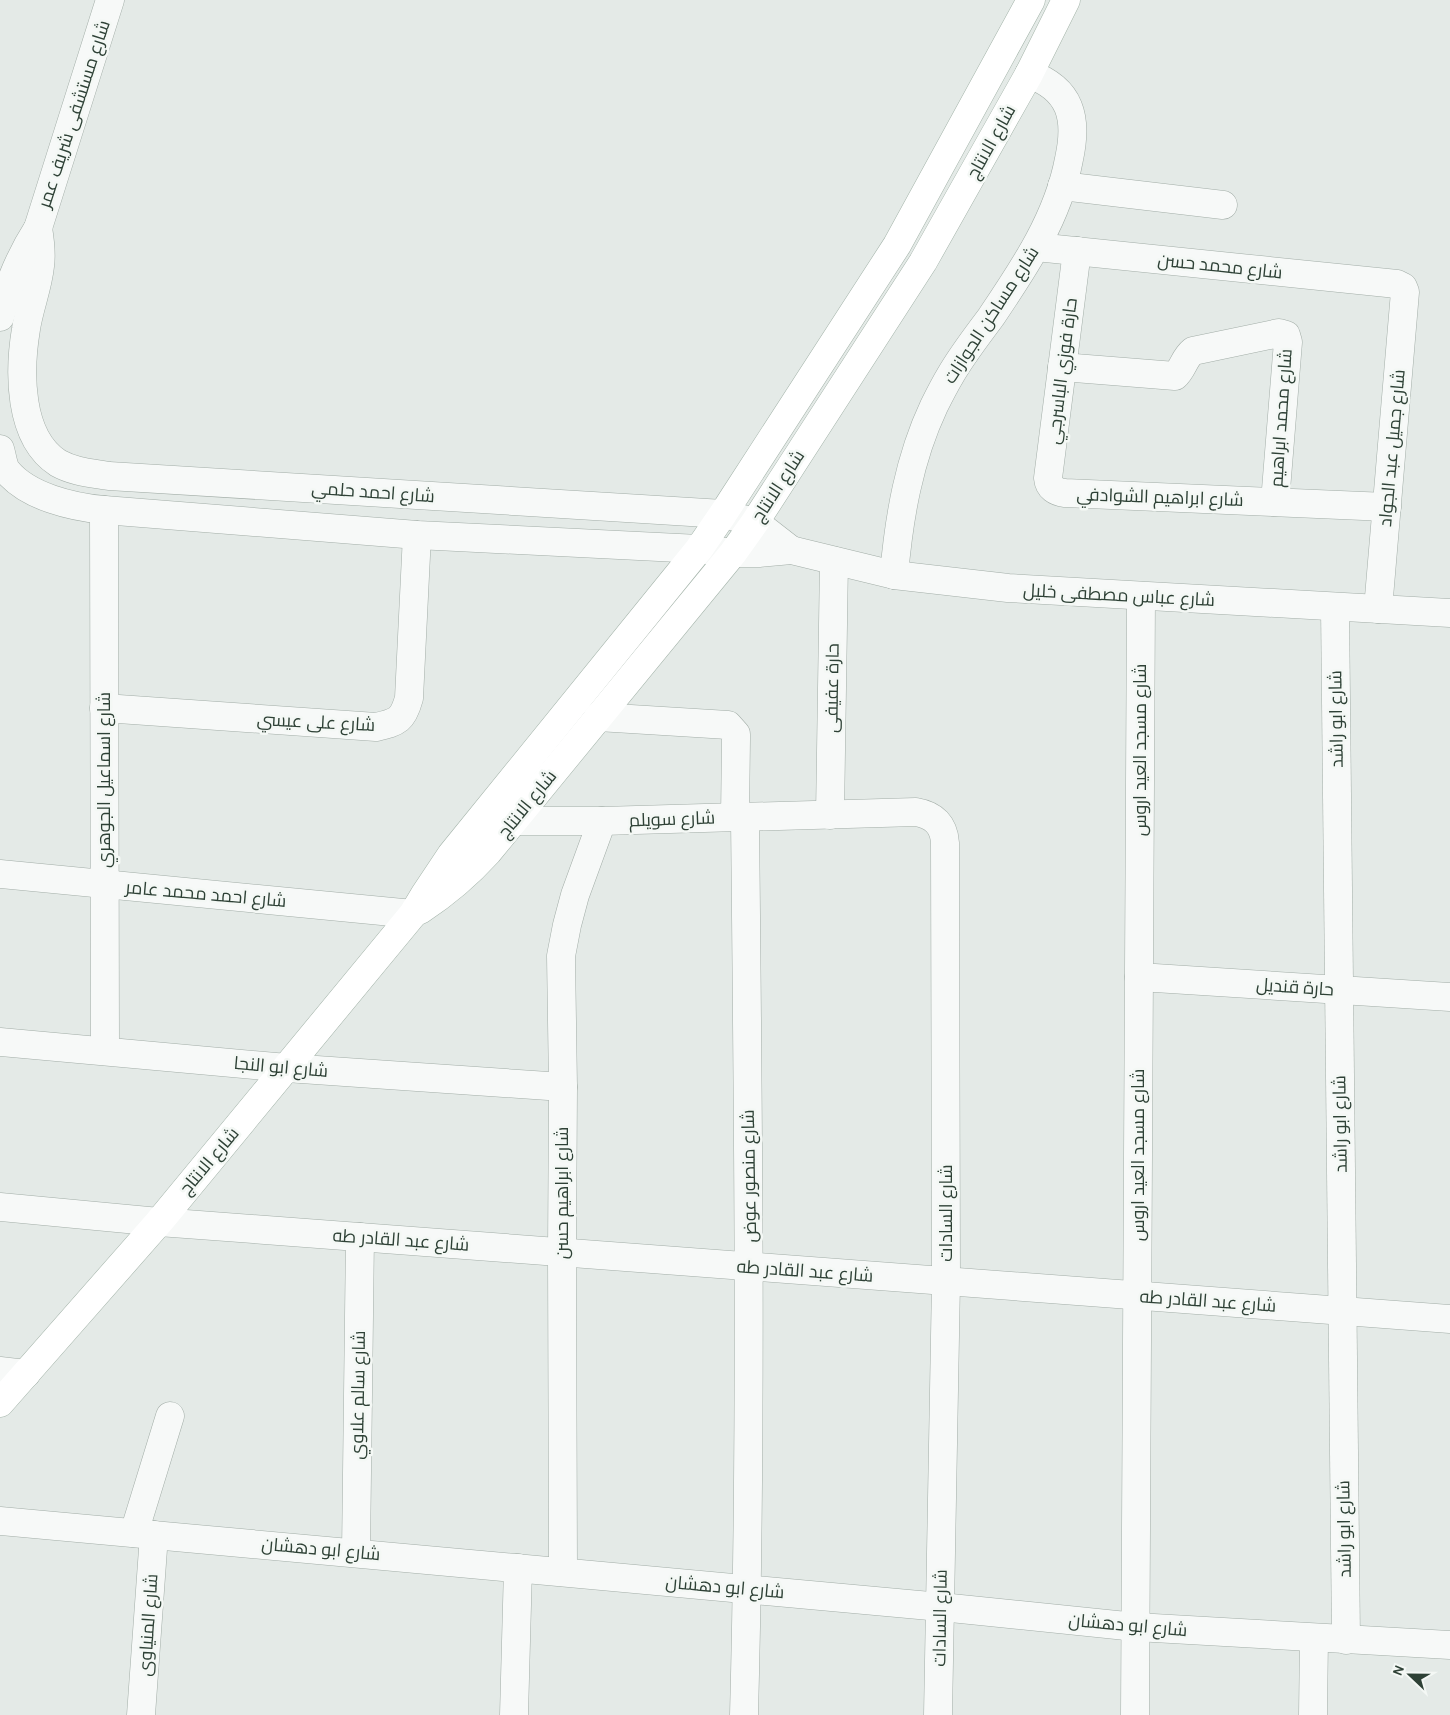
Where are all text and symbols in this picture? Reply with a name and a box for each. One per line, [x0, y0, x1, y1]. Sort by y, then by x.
street label: شارع مستشفى شريف عمر [33, 17, 116, 212]
street label: شارع الانتاج [962, 101, 1021, 183]
street label: شارع مساكن الجوازات [938, 242, 1044, 388]
street label: شارع محمد حسن [1156, 249, 1283, 284]
street label: حارة فوزي الباسرجي [1042, 296, 1085, 446]
street label: شارع محمد ابراهيم [1265, 348, 1298, 488]
street label: شارع جميل عبد الجواد [1374, 368, 1411, 528]
street label: شارع الانتاج [747, 446, 810, 527]
street label: شارع احمد حلمي [310, 477, 435, 510]
street label: شارع ابراهيم الشوادفي [1076, 483, 1244, 514]
street label: شارع عباس مصطفى خليل [1023, 579, 1215, 612]
street label: حارة عفيفى [820, 643, 844, 733]
street label: شارع مسجد العيد اروس [1129, 664, 1152, 836]
street label: شارع ابو راشد [1324, 670, 1349, 768]
street label: شارع اسماعيل الجوهري [93, 692, 118, 868]
street label: شارع على عيسي [256, 708, 376, 738]
street label: شارع الانتاج [493, 765, 562, 843]
street label: شارع سويلم [628, 806, 716, 833]
street label: شارع احمد محمد عامر [124, 876, 287, 913]
street label: حارة قنديل [1255, 973, 1335, 1001]
street label: شارع ابو النجا [233, 1052, 329, 1083]
street label: شارع مسجد العيد اروس [1127, 1069, 1150, 1241]
street label: شارع ابو راشد [1328, 1075, 1353, 1173]
street label: شارع منصور عوض [737, 1109, 762, 1243]
street label: شارع الانتاج [174, 1123, 244, 1200]
street label: شارع ابراهيم حسن [551, 1127, 574, 1259]
street label: شارع السادات [935, 1164, 958, 1262]
street label: شارع عبد القادر طه [332, 1224, 470, 1257]
street label: شارع عبد القادر طه [736, 1255, 874, 1288]
street label: شارع عبد القادر طه [1139, 1285, 1277, 1318]
street label: شارع سالم علاوي [346, 1330, 373, 1460]
street label: شارع ابو راشد [1332, 1480, 1357, 1578]
street label: شارع ابو دهشان [261, 1533, 381, 1566]
street label: شارع السادات [928, 1569, 953, 1667]
street label: شارع ابو دهشان [665, 1571, 785, 1604]
street label: شارع المنياوى [133, 1573, 164, 1677]
street label: شارع ابو دهشان [1068, 1609, 1188, 1642]
north arrow [1385, 1650, 1435, 1700]
text: N [1389, 1662, 1408, 1678]

